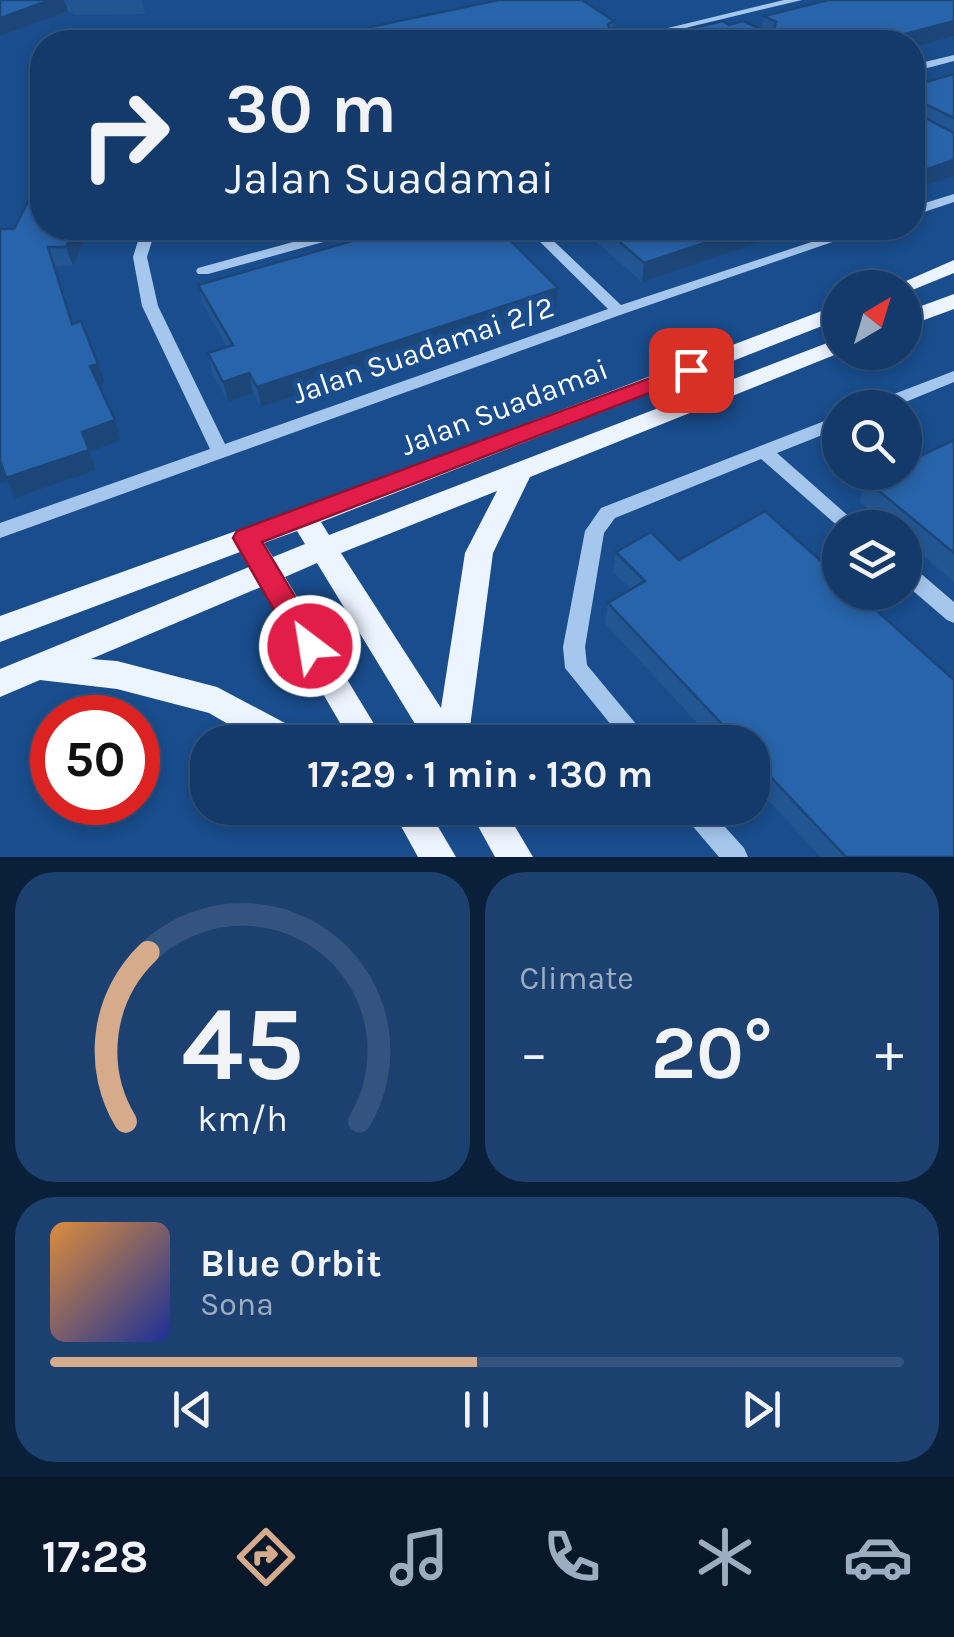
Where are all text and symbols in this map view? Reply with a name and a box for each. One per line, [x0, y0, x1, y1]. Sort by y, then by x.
text: 30 m [225, 68, 397, 150]
icon: right [60, 70, 190, 200]
text: Jalan Suadamai [225, 152, 554, 204]
north arrow [822, 270, 922, 370]
map controls [822, 270, 922, 610]
street label: Jalan Suadamai 2/2 [287, 288, 559, 412]
pin [649, 328, 734, 413]
icon: arrive [664, 343, 719, 398]
street label: Jalan Suadamai [395, 351, 613, 463]
button: search [822, 390, 922, 490]
button: layers [822, 510, 922, 610]
position arrow [258, 594, 362, 698]
speed limit sign: 50 [30, 695, 160, 825]
text: 17:29 · 1 min · 130 m [307, 752, 653, 797]
text: Climate [520, 960, 634, 997]
text: 45 [181, 984, 303, 1105]
text: 20° [651, 1009, 773, 1097]
text: − [520, 1021, 548, 1085]
text: + [875, 1021, 904, 1085]
text: km/h [197, 1098, 288, 1140]
text: Blue Orbit [200, 1241, 381, 1286]
text: Sona [200, 1286, 274, 1323]
icon: previous [165, 1382, 220, 1437]
icon: pause [449, 1382, 504, 1437]
icon: next [734, 1382, 789, 1437]
icon: directions [231, 1522, 301, 1592]
icon: music [384, 1522, 454, 1592]
icon: phone [537, 1522, 607, 1592]
icon: climate [690, 1522, 760, 1592]
icon: car [843, 1522, 913, 1592]
text: 17:28 [41, 1531, 148, 1583]

